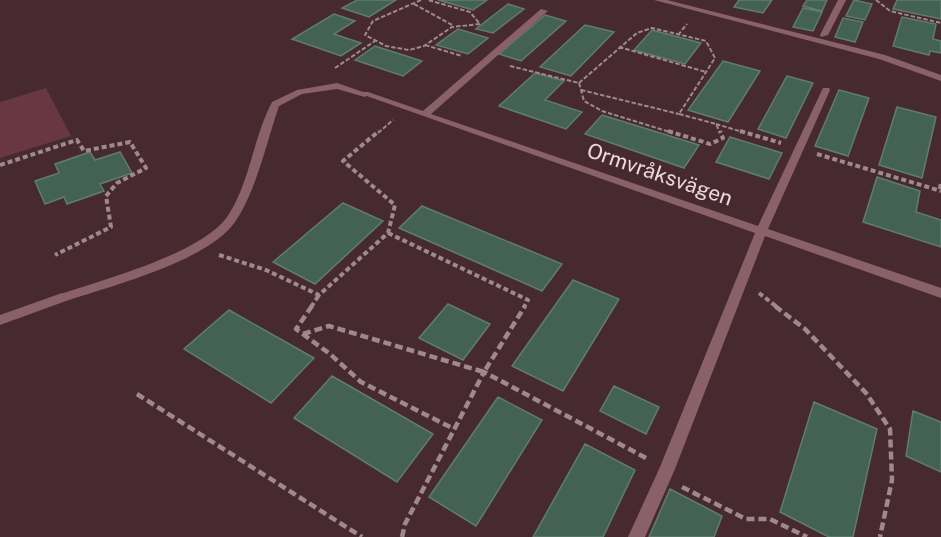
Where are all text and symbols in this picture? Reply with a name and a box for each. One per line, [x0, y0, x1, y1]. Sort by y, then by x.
street label: Ormvråksvägen [584, 137, 736, 211]

